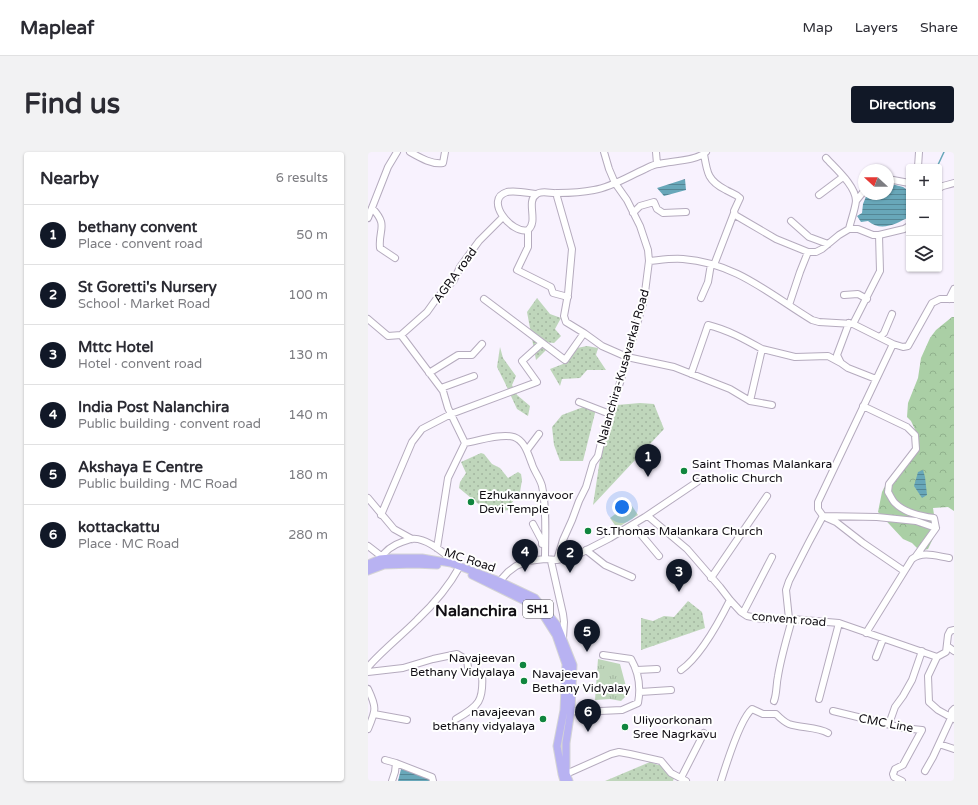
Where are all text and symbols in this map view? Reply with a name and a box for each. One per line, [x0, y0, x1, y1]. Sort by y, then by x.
text: Mapleaf [20, 17, 94, 39]
text: Map [803, 19, 833, 36]
text: Layers [855, 19, 898, 36]
text: Share [920, 19, 958, 36]
button: Directions [851, 86, 954, 123]
text: Find us [24, 87, 120, 121]
north arrow [858, 164, 894, 200]
map controls [906, 164, 942, 272]
button: + [906, 164, 942, 200]
text: Nearby [40, 168, 99, 189]
text: 6 results [276, 170, 328, 186]
button: − [906, 200, 942, 236]
text: bethany convent [78, 218, 197, 236]
text: 1 [49, 227, 57, 243]
text: 50 m [296, 227, 328, 243]
text: Place · convent road [78, 236, 203, 252]
button: layers [906, 236, 942, 272]
street label: AGRA road [430, 245, 480, 305]
text: St Goretti's Nursery [78, 278, 217, 296]
text: 2 [49, 287, 57, 303]
text: 100 m [288, 287, 328, 303]
street label: Nalanchira-Kusavarkal Road [594, 288, 652, 446]
text: School · Market Road [78, 296, 210, 312]
text: Mttc Hotel [78, 338, 154, 356]
text: 3 [49, 347, 57, 363]
text: 130 m [288, 347, 328, 363]
text: Hotel · convent road [78, 356, 202, 372]
text: India Post Nalanchira [78, 398, 229, 416]
text: 4 [49, 407, 57, 423]
text: 140 m [288, 407, 328, 423]
text: Public building · convent road [78, 416, 261, 432]
pin: 1 [635, 444, 661, 477]
place label: Saint Thomas Malankara Catholic Church [692, 457, 832, 485]
text: Akshaya E Centre [78, 458, 203, 476]
marker: Saint Thomas Malankara Catholic Church [679, 466, 689, 476]
text: 5 [49, 467, 57, 483]
text: 180 m [288, 467, 328, 483]
text: Public building · MC Road [78, 476, 237, 492]
place label: Ezhukannyavoor Devi Temple [479, 488, 574, 516]
marker: Ezhukannyavoor Devi Temple [466, 497, 476, 507]
your location [612, 497, 632, 517]
text: kottackattu [78, 518, 160, 536]
place label: St.Thomas Malankara Church [596, 524, 763, 538]
marker: St.Thomas Malankara Church [583, 526, 593, 536]
text: 6 [49, 527, 57, 543]
text: 280 m [288, 527, 328, 543]
text: Place · MC Road [78, 536, 179, 552]
pin: 4 [512, 539, 538, 572]
pin: 2 [557, 540, 583, 573]
street label: MC Road [443, 545, 497, 575]
pin: 3 [666, 559, 692, 592]
road number: SH1 [523, 600, 553, 618]
district label: Nalanchira [435, 601, 517, 621]
street label: convent road [751, 609, 827, 629]
pin: 5 [574, 619, 600, 652]
place label: Navajeevan Bethany Vidyalaya [410, 651, 515, 679]
marker: Navajeevan Bethany Vidyalaya [518, 660, 528, 670]
place label: Navajeevan Bethany Vidyalay [532, 667, 631, 695]
marker: Navajeevan Bethany Vidyalay [519, 676, 529, 686]
pin: 6 [575, 699, 601, 732]
place label: navajeevan bethany vidyalaya [432, 705, 535, 733]
street label: CMC Line [857, 711, 915, 735]
place label: Uliyoorkonam Sree Nagrkavu [633, 713, 717, 741]
marker: navajeevan bethany vidyalaya [538, 714, 548, 724]
marker: Uliyoorkonam Sree Nagrkavu [620, 722, 630, 732]

